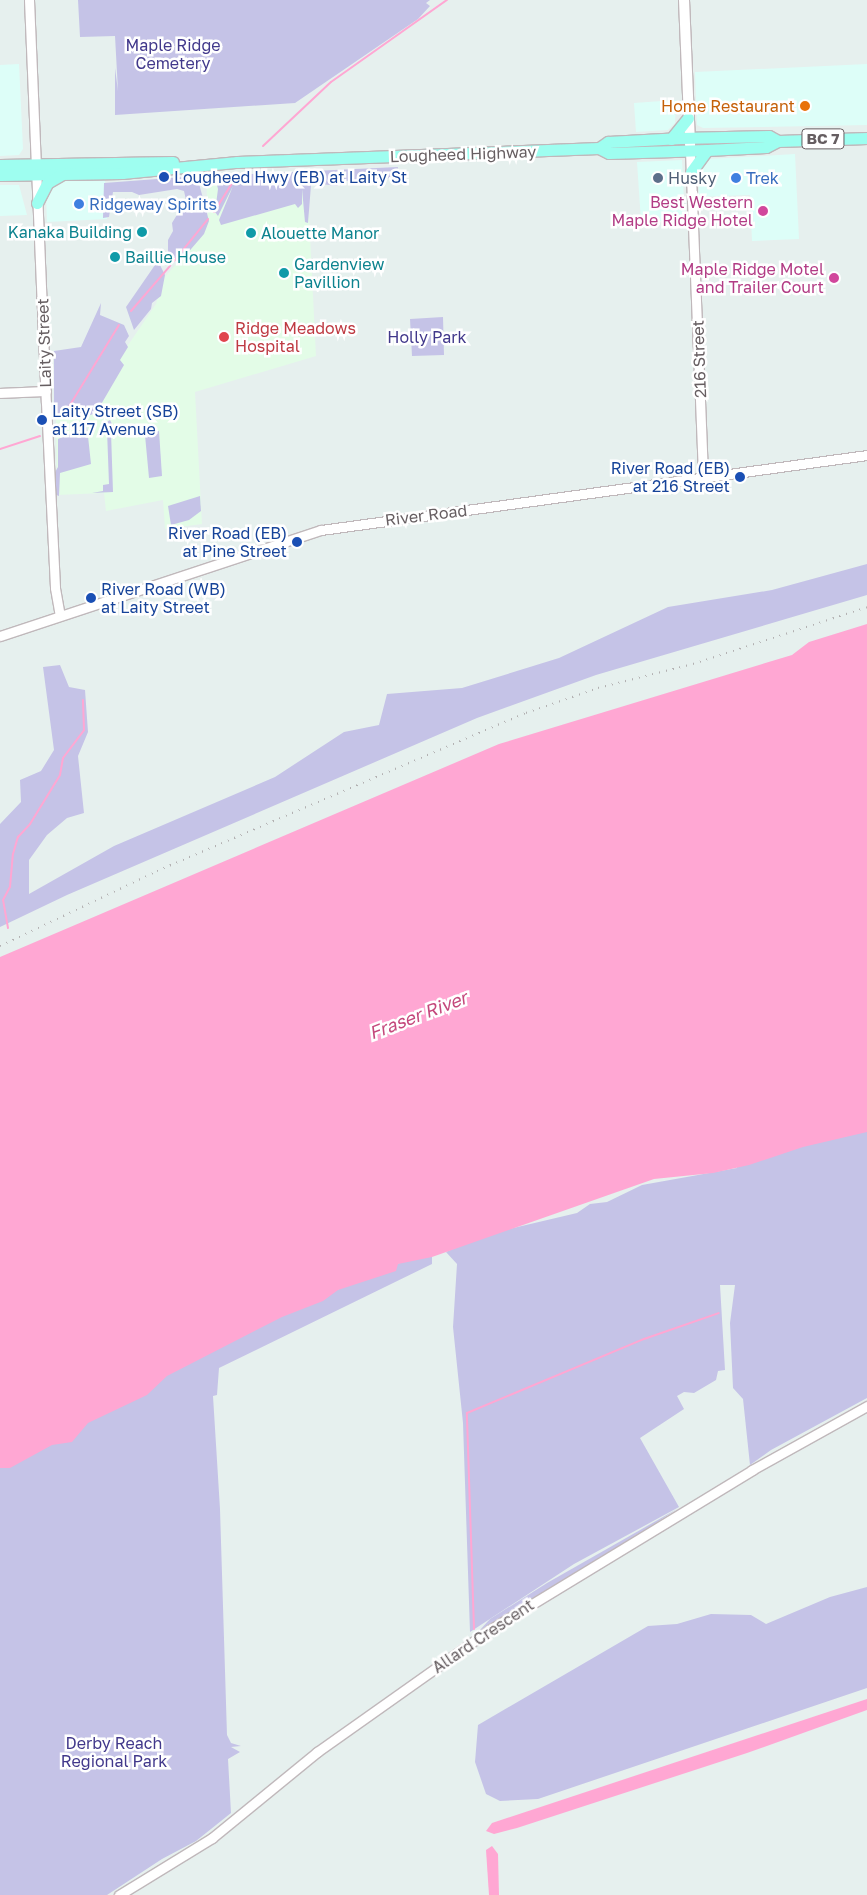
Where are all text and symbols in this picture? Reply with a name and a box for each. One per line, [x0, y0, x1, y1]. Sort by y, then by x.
park label: Maple Ridge Cemetery [125, 35, 221, 73]
place label: Home Restaurant [661, 96, 795, 116]
marker: Home Restaurant [799, 100, 811, 112]
road number: BC 7 [800, 126, 846, 152]
street label: Lougheed Highway [389, 142, 537, 166]
place label: Lougheed Hwy (EB) at Laity St [174, 167, 407, 187]
place label: Husky [668, 168, 716, 188]
place label: Trek [746, 168, 779, 188]
marker: Lougheed Hwy (EB) at Laity St [158, 171, 170, 183]
marker: Husky [652, 172, 664, 184]
marker: Trek [730, 172, 742, 184]
place label: Best Western Maple Ridge Hotel [611, 192, 753, 230]
place label: Ridgeway Spirits [89, 194, 217, 214]
marker: Ridgeway Spirits [73, 198, 85, 210]
marker: Best Western Maple Ridge Hotel [757, 205, 769, 217]
place label: Kanaka Building [8, 222, 132, 242]
place label: Alouette Manor [261, 223, 379, 243]
marker: Kanaka Building [136, 226, 148, 238]
marker: Alouette Manor [245, 227, 257, 239]
place label: Baillie House [125, 247, 226, 267]
marker: Baillie House [109, 251, 121, 263]
place label: Gardenview Pavillion [294, 254, 384, 292]
place label: Maple Ridge Motel and Trailer Court [681, 259, 824, 297]
marker: Gardenview Pavillion [278, 267, 290, 279]
marker: Maple Ridge Motel and Trailer Court [828, 272, 840, 284]
street label: Laity Street [33, 298, 55, 388]
place label: Ridge Meadows Hospital [235, 318, 356, 356]
street label: 216 Street [688, 320, 710, 398]
park label: Holly Park [387, 327, 467, 347]
marker: Ridge Meadows Hospital [217, 330, 231, 344]
place label: Laity Street (SB) at 117 Avenue [52, 401, 179, 439]
marker: Laity Street (SB) at 117 Avenue [36, 414, 48, 426]
place label: River Road (EB) at 216 Street [611, 458, 730, 496]
marker: River Road (EB) at 216 Street [734, 471, 746, 483]
street label: River Road [384, 500, 468, 530]
place label: River Road (EB) at Pine Street [168, 523, 287, 561]
marker: River Road (EB) at Pine Street [291, 536, 303, 548]
place label: River Road (WB) at Laity Street [101, 579, 226, 617]
marker: River Road (WB) at Laity Street [85, 592, 97, 604]
water label: Fraser River [366, 986, 470, 1044]
street label: Allard Crescent [429, 1595, 537, 1677]
park label: Derby Reach Regional Park [61, 1733, 167, 1771]

